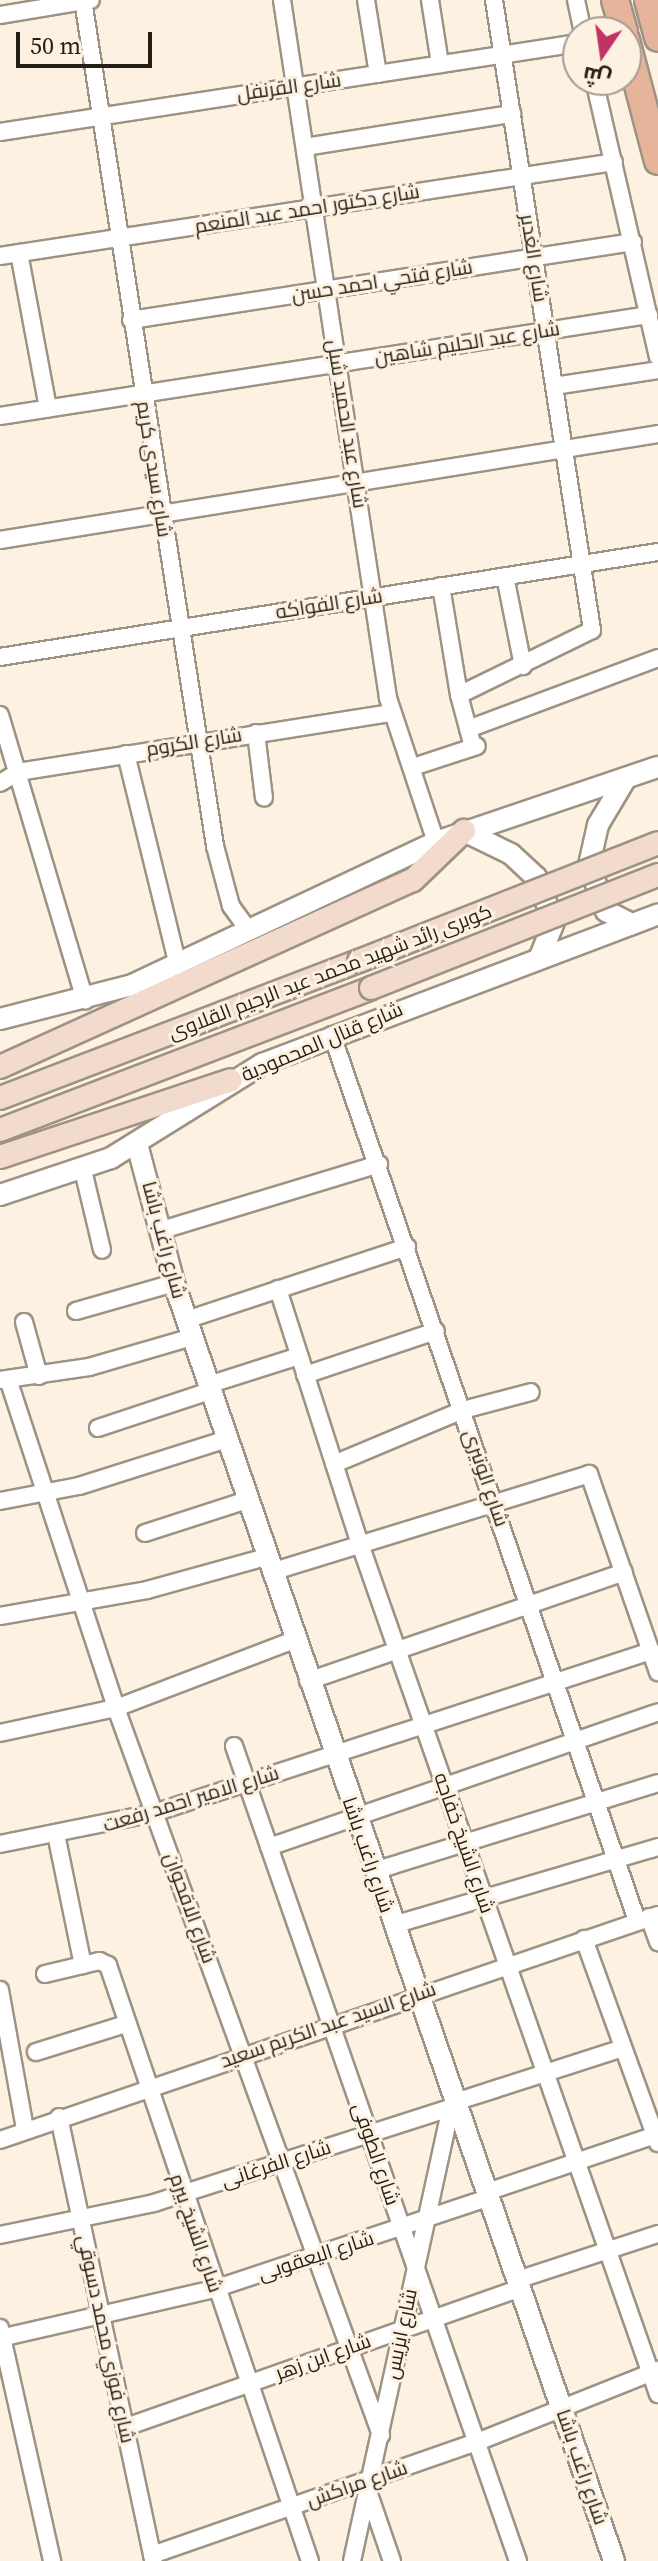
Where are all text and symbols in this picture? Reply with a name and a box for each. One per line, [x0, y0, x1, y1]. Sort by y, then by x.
scale bar [20, 16, 156, 66]
north arrow [562, 16, 642, 96]
text: 50 m [30, 29, 81, 62]
text: ش [580, 60, 614, 95]
street label: شارع القرنفل [235, 68, 343, 106]
street label: شارع دكتور احمد عبد المنعم [193, 179, 421, 239]
street label: شارع الغدير [515, 212, 553, 304]
street label: شارع فتحي احمد حسن [290, 255, 474, 307]
street label: شارع عبد الحليم شاهين [373, 316, 561, 370]
street label: شارع عبد الحميد شبل [322, 338, 372, 510]
street label: شارع سيدى كريم [131, 399, 177, 539]
street label: شارع الفواكه [274, 584, 384, 624]
street label: شارع الكروم [144, 723, 244, 761]
street label: كوبرى رائد شهيد محمد عبد الرحيم القلاوى [165, 899, 495, 1045]
street label: شارع قنال المحمودية [238, 997, 406, 1087]
street label: شارع راغب باشا [137, 1179, 191, 1301]
street label: شارع الوتيرى [458, 1426, 514, 1530]
street label: شارع الامير احمد رفعت [100, 1761, 282, 1837]
street label: شارع الشيخ خفاجه [429, 1770, 499, 1916]
street label: شارع راغب باشا [337, 1794, 399, 1916]
street label: شارع الاقحوان [159, 1849, 221, 1967]
street label: شارع السيد عبد الكريم سعيد [217, 1977, 439, 2073]
street label: شارع الطوفى [347, 2100, 405, 2208]
street label: شارع الفرغانى [218, 2135, 334, 2193]
street label: شارع الشيخ بيرم [164, 2170, 228, 2296]
street label: شارع اليعقوبى [255, 2226, 377, 2286]
street label: شارع فوزي محمد دسوقي [72, 2233, 140, 2445]
street label: شارع ايزيس [380, 2287, 422, 2381]
street label: شارع ابن زهر [272, 2329, 374, 2385]
street label: شارع راغب باشا [551, 2406, 613, 2528]
street label: شارع مراكش [303, 2456, 411, 2512]

